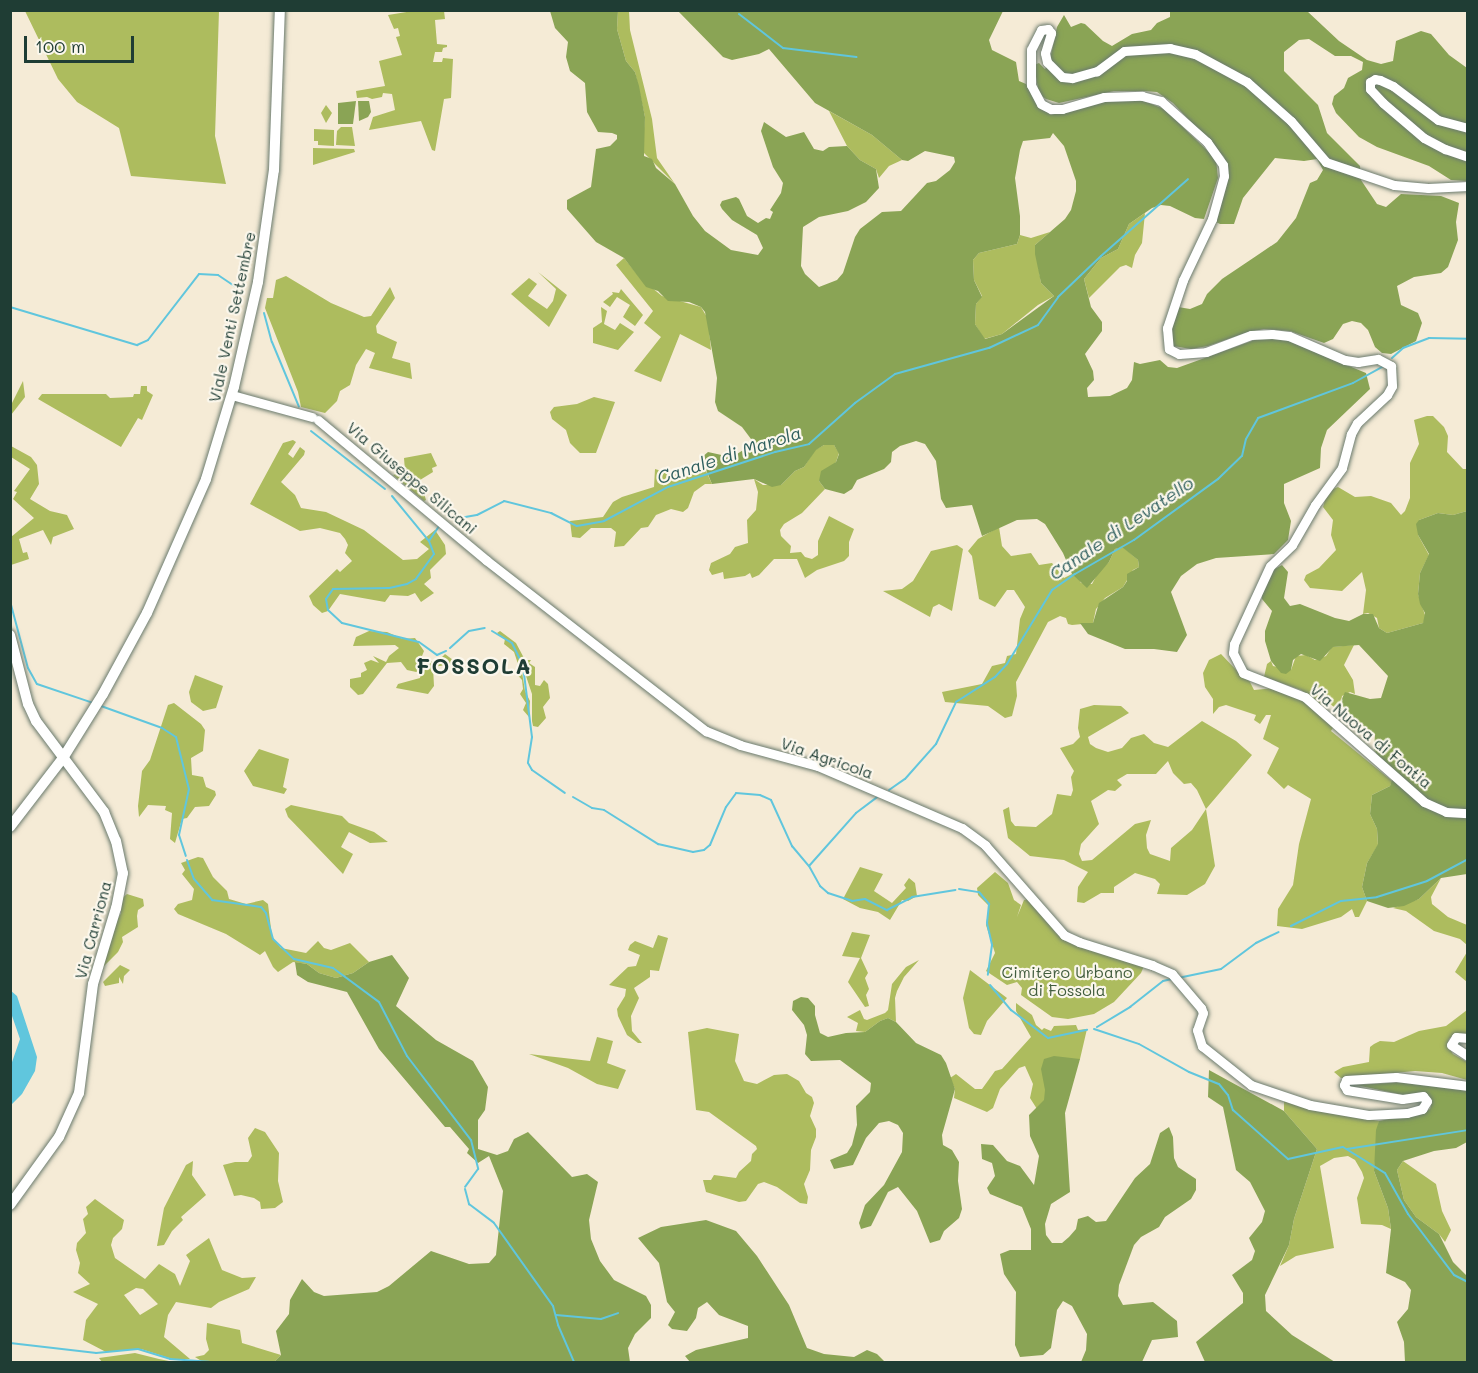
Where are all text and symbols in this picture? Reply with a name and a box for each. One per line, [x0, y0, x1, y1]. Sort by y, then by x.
scale bar [27, 24, 136, 62]
text: 100 m [35, 34, 85, 58]
street label: Viale Venti Settembre [205, 230, 259, 404]
street label: Via Giuseppe Silicani [343, 418, 481, 538]
water label: Canale di Marola [654, 421, 804, 489]
water label: Canale di Levatello [1045, 472, 1197, 584]
district label: FOSSOLA [416, 653, 532, 679]
street label: Via Nuova di Fontia [1306, 679, 1436, 793]
street label: Via Agricola [778, 733, 876, 783]
street label: Via Carriona [71, 879, 115, 981]
park label: Cimitero Urbano di Fossola [1002, 962, 1132, 1000]

